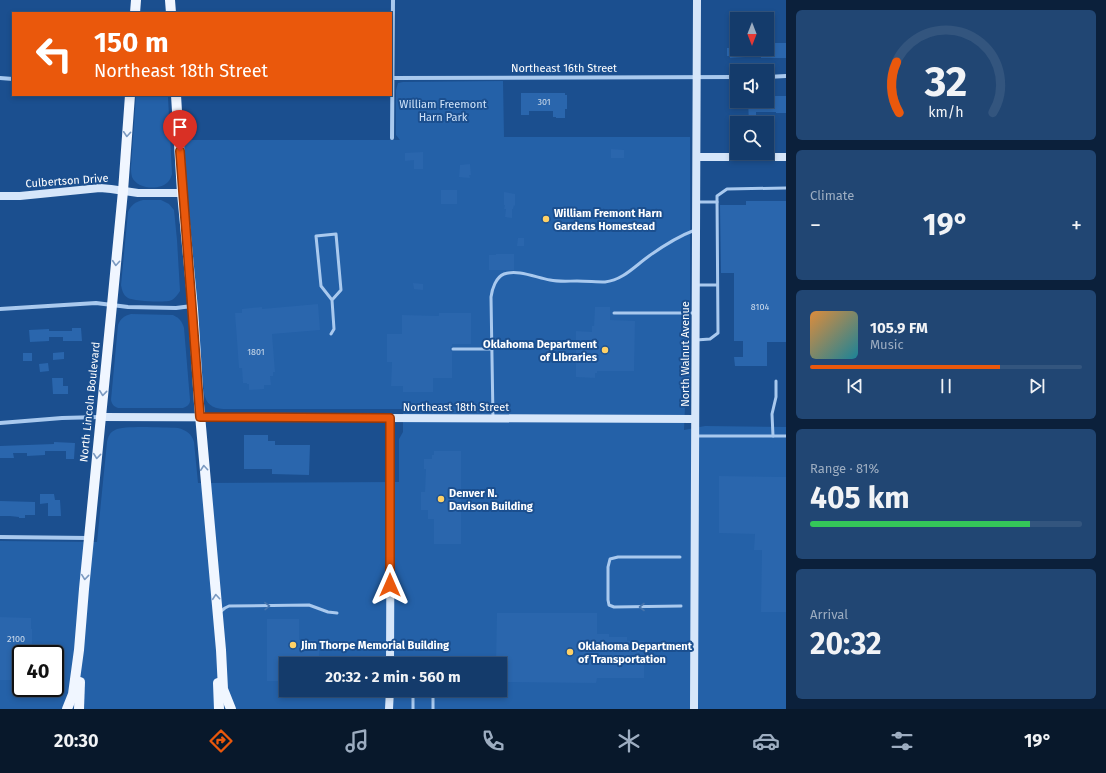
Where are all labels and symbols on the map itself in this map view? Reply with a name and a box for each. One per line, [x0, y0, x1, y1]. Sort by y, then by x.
north arrow [730, 12, 774, 56]
street label: Northeast 16th Street [511, 62, 617, 75]
house number: 301 [537, 97, 551, 107]
park label: William Freemont Harn Park [399, 98, 487, 124]
pin [163, 110, 197, 151]
one-way arrow [123, 131, 132, 137]
street label: Culbertson Drive [25, 172, 109, 190]
place label: William Fremont Harn Gardens Homestead [554, 207, 662, 233]
marker: William Fremont Harn Gardens Homestead [541, 214, 551, 224]
one-way arrow [112, 260, 121, 266]
street label: North Walnut Avenue [679, 301, 692, 407]
house number: 8104 [751, 302, 769, 312]
place label: Oklahoma Department of LIbraries [483, 338, 598, 364]
street label: North Lincoln Boulevard [77, 341, 103, 463]
marker: Oklahoma Department of LIbraries [600, 345, 610, 355]
house number: 1801 [247, 347, 265, 357]
one-way arrow [99, 390, 108, 396]
street label: Northeast 18th Street [403, 401, 509, 414]
one-way arrow [93, 453, 102, 459]
one-way arrow [200, 465, 209, 471]
place label: Denver N. Davison Building [449, 487, 534, 513]
marker: Denver N. Davison Building [436, 494, 446, 504]
position arrow [369, 564, 411, 606]
one-way arrow [81, 574, 90, 580]
one-way arrow [212, 594, 221, 600]
one-way arrow [264, 602, 270, 610]
one-way arrow [639, 603, 645, 611]
house number: 2100 [7, 634, 25, 644]
place label: Jim Thorpe Memorial Building [300, 639, 450, 652]
marker: Jim Thorpe Memorial Building [288, 640, 298, 650]
place label: Oklahoma Department of Transportation [578, 640, 693, 666]
speed limit sign: 40 [12, 645, 64, 697]
marker: Oklahoma Department of Transportation [565, 647, 575, 657]

